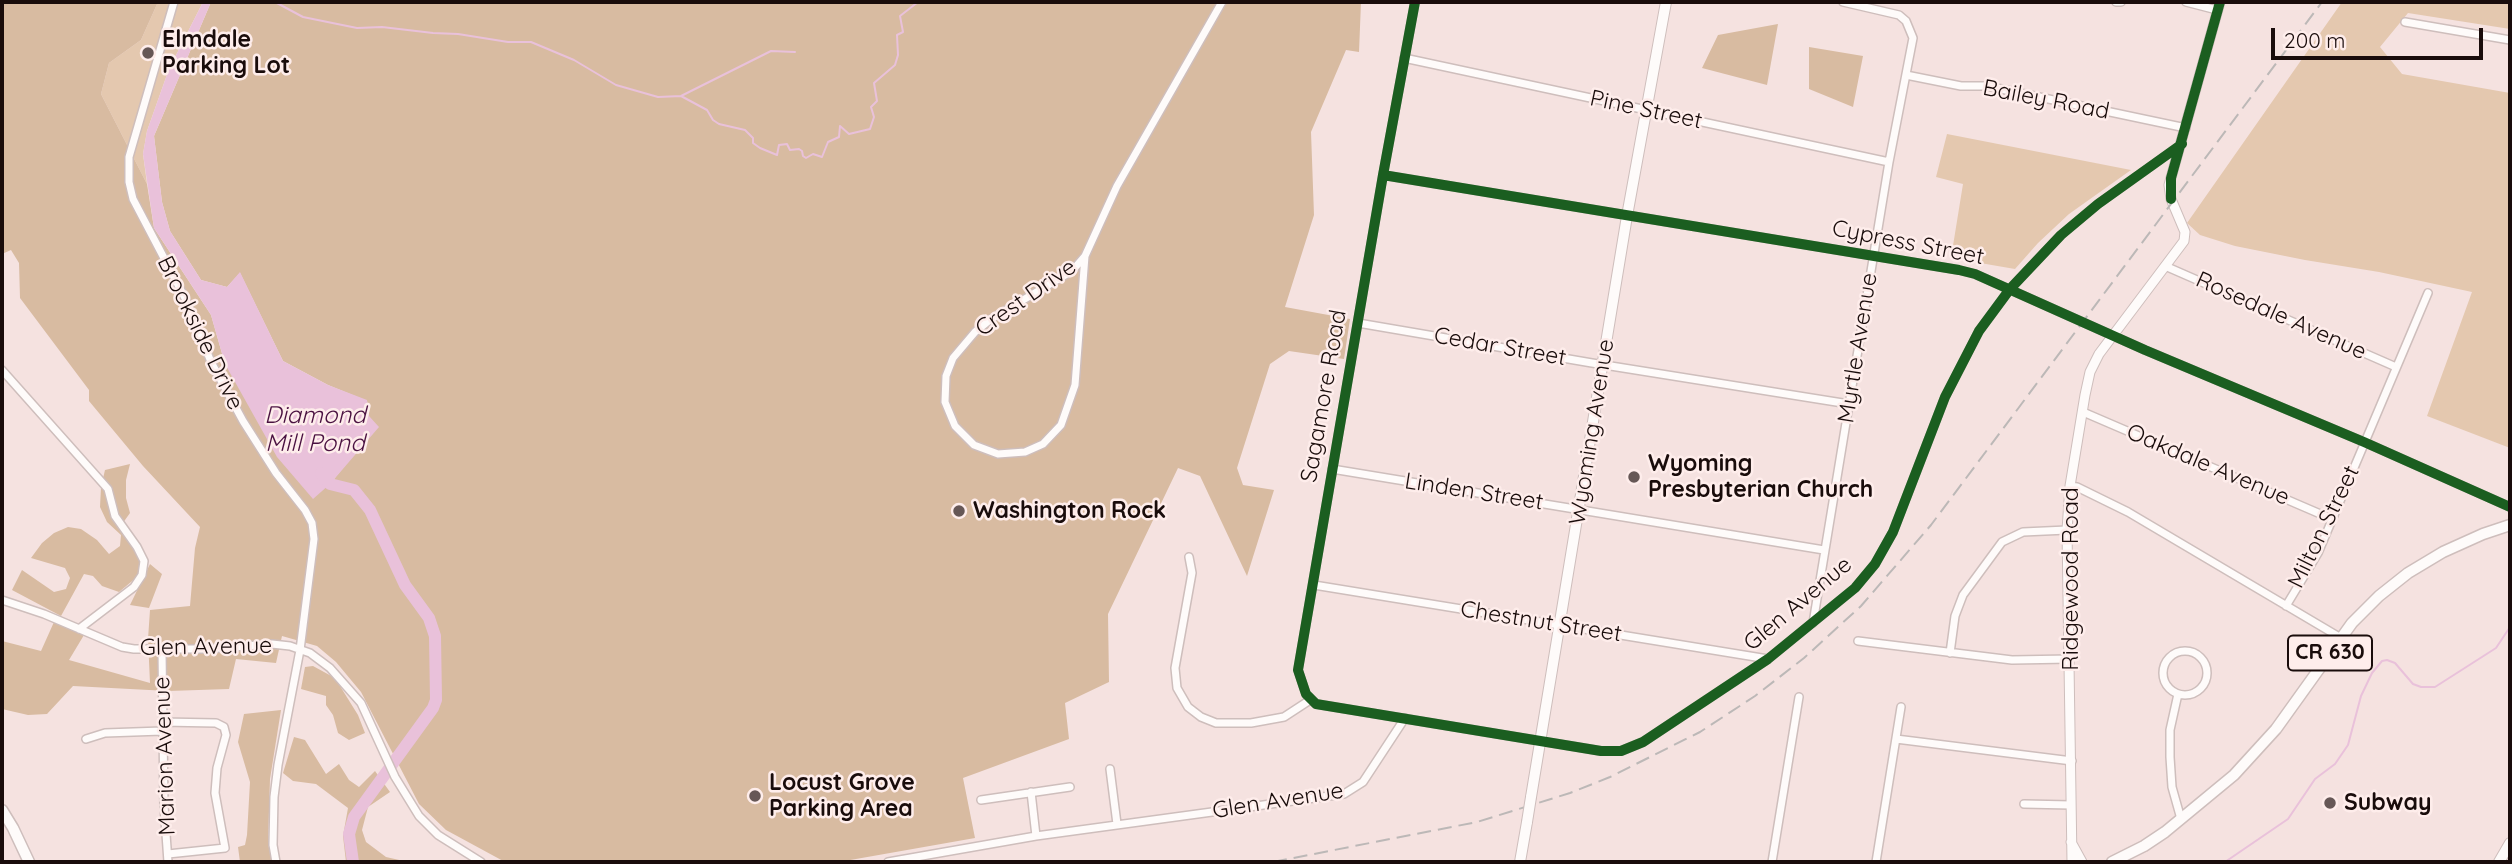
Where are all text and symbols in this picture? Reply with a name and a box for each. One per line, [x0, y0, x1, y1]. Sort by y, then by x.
scale bar [2274, 14, 2486, 58]
place label: Elmdale Parking Lot [162, 26, 290, 80]
text: 200 m [2284, 27, 2346, 53]
marker: Elmdale Parking Lot [140, 45, 156, 61]
street label: Bailey Road [1980, 74, 2112, 126]
street label: Pine Street [1587, 85, 1705, 135]
street label: Cypress Street [1830, 215, 1986, 271]
street label: Brookside Drive [151, 252, 249, 414]
street label: Crest Drive [970, 253, 1082, 343]
street label: Rosedale Avenue [2191, 266, 2371, 366]
street label: Myrtle Avenue [1833, 271, 1883, 425]
street label: Sagamore Road [1295, 308, 1353, 484]
street label: Cedar Street [1432, 322, 1568, 372]
street label: Wyoming Avenue [1564, 337, 1620, 527]
water label: Diamond Mill Pond [264, 402, 366, 458]
street label: Oakdale Avenue [2122, 418, 2294, 512]
place label: Wyoming Presbyterian Church [1648, 450, 1873, 504]
street label: Milton Street [2282, 461, 2366, 593]
street label: Linden Street [1403, 467, 1545, 517]
marker: Wyoming Presbyterian Church [1626, 469, 1642, 485]
street label: Ridgewood Road [2057, 487, 2085, 671]
place label: Washington Rock [973, 497, 1166, 525]
marker: Washington Rock [951, 503, 967, 519]
street label: Glen Avenue [1738, 551, 1858, 657]
street label: Chestnut Street [1458, 596, 1624, 648]
street label: Glen Avenue [140, 632, 272, 662]
road number: CR 630 [2288, 636, 2372, 670]
street label: Marion Avenue [148, 676, 182, 836]
place label: Locust Grove Parking Area [769, 769, 915, 823]
street label: Glen Avenue [1211, 777, 1345, 825]
marker: Locust Grove Parking Area [747, 788, 763, 804]
place label: Subway [2344, 789, 2431, 817]
marker: Subway [2322, 795, 2338, 811]

